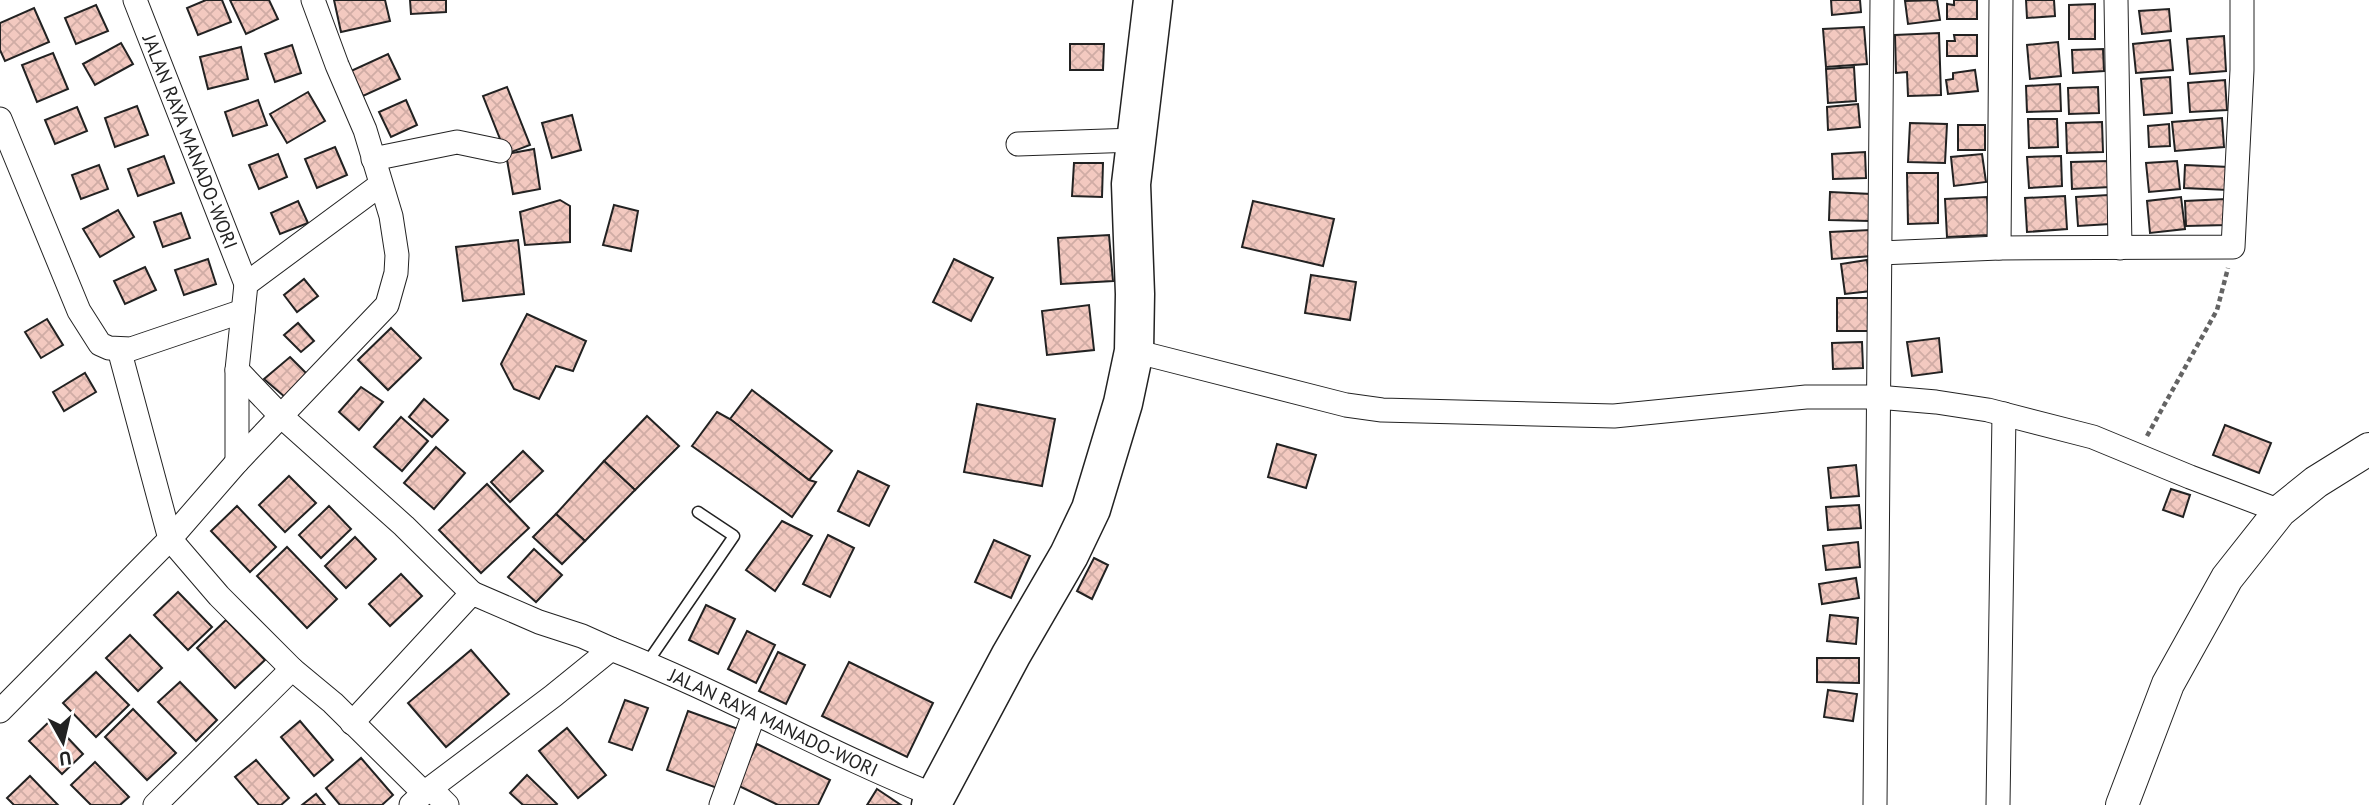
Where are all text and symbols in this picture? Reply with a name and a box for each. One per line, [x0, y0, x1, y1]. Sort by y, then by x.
street label: JALAN RAYA MANADO-WORI [137, 30, 243, 252]
street label: JALAN RAYA MANADO-WORI [664, 662, 882, 782]
north arrow [28, 707, 98, 777]
text: U [58, 746, 73, 772]

